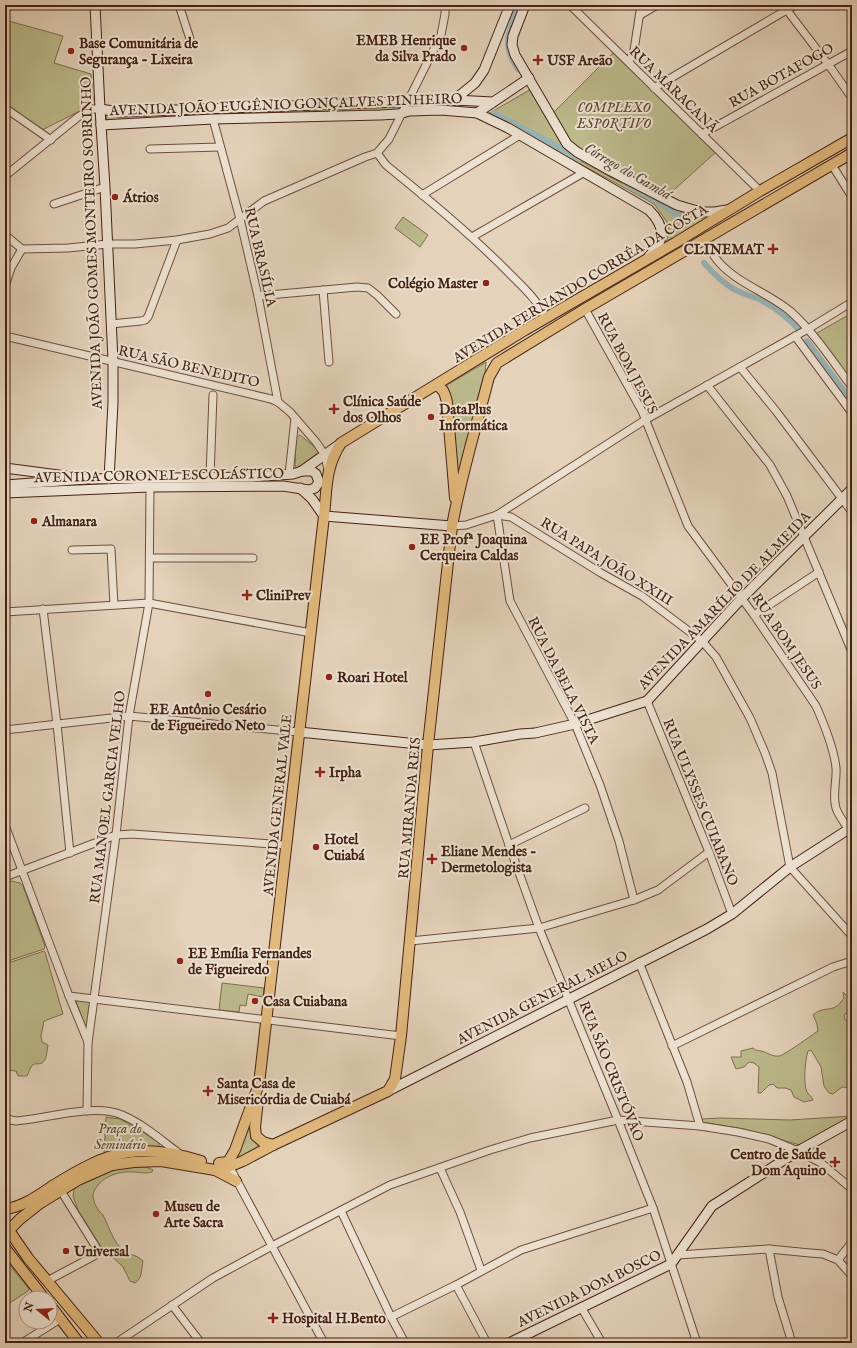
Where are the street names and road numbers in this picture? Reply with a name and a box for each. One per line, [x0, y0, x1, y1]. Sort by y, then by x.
street label: RUA BOTAFOGO [726, 39, 837, 112]
street label: RUA MARACANÃ [625, 42, 723, 137]
street label: AVENIDA JOÃO GOMES MONTEIRO SOBRINHO [76, 76, 107, 411]
street label: AVENIDA JOÃO EUGÊNIO GONÇALVES PINHEIRO [108, 89, 463, 120]
street label: AVENIDA FERNANDO CORRÊA DA COSTA [448, 199, 712, 368]
street label: RUA BRASÍLIA [240, 205, 281, 309]
street label: RUA BOM JESUS [593, 310, 661, 417]
street label: RUA SÃO BENEDITO [116, 341, 262, 392]
street label: AVENIDA CORONEL ESCOLÁSTICO [33, 464, 285, 487]
street label: AVENIDA AMARÍLIO DE ALMEIDA [633, 507, 815, 694]
street label: RUA PAPA JOÃO XXIII [537, 513, 677, 610]
street label: RUA BOM JESUS [747, 590, 825, 693]
street label: RUA DA BELA VISTA [523, 614, 603, 748]
street label: RUA MANOEL GARCIA VELHO [86, 689, 130, 905]
street label: AVENIDA GENERAL VALE [259, 713, 297, 898]
street label: RUA ULYSSES CUIABANO [658, 716, 742, 889]
street label: RUA MIRANDA REIS [395, 736, 425, 880]
street label: AVENIDA GENERAL MELO [453, 947, 631, 1049]
street label: RUA SÃO CRISTÓVÃO [575, 998, 649, 1145]
street label: AVENIDA DOM BOSCO [514, 1246, 665, 1332]

